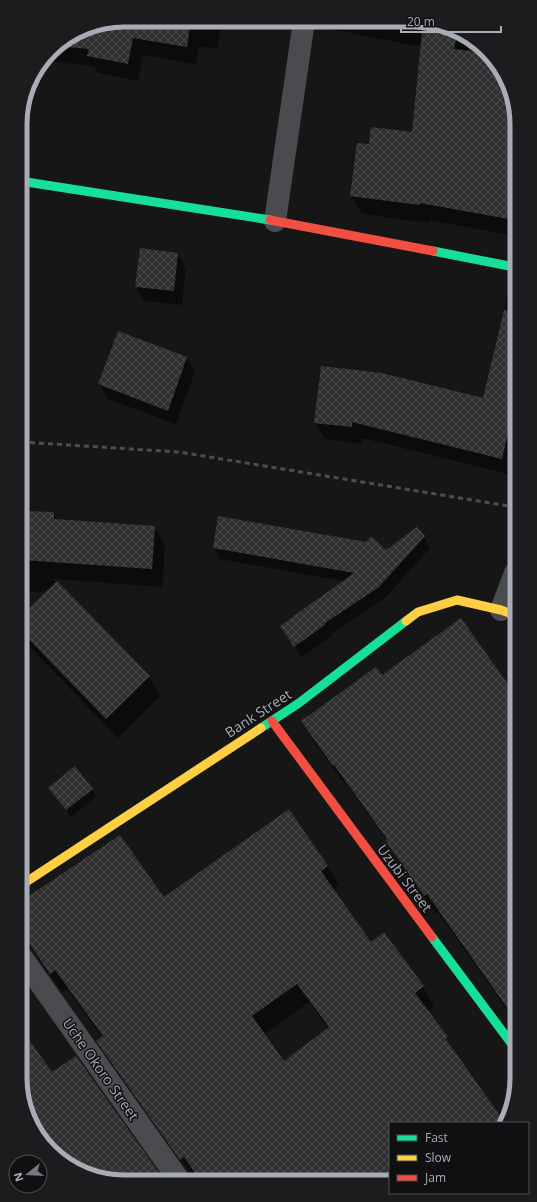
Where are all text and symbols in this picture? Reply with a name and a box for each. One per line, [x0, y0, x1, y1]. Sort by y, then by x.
scale bar [401, 8, 501, 34]
text: 20 m [407, 13, 435, 30]
street label: Bank Street [221, 684, 295, 742]
street label: Uzubi Street [373, 840, 437, 916]
street label: Uche Okoro Street [59, 1014, 143, 1124]
legend [389, 1122, 529, 1194]
text: Fast [425, 1129, 448, 1146]
text: Slow [425, 1149, 452, 1166]
north arrow [8, 1154, 48, 1194]
text: Jam [424, 1169, 446, 1186]
text: N [9, 1171, 27, 1184]

